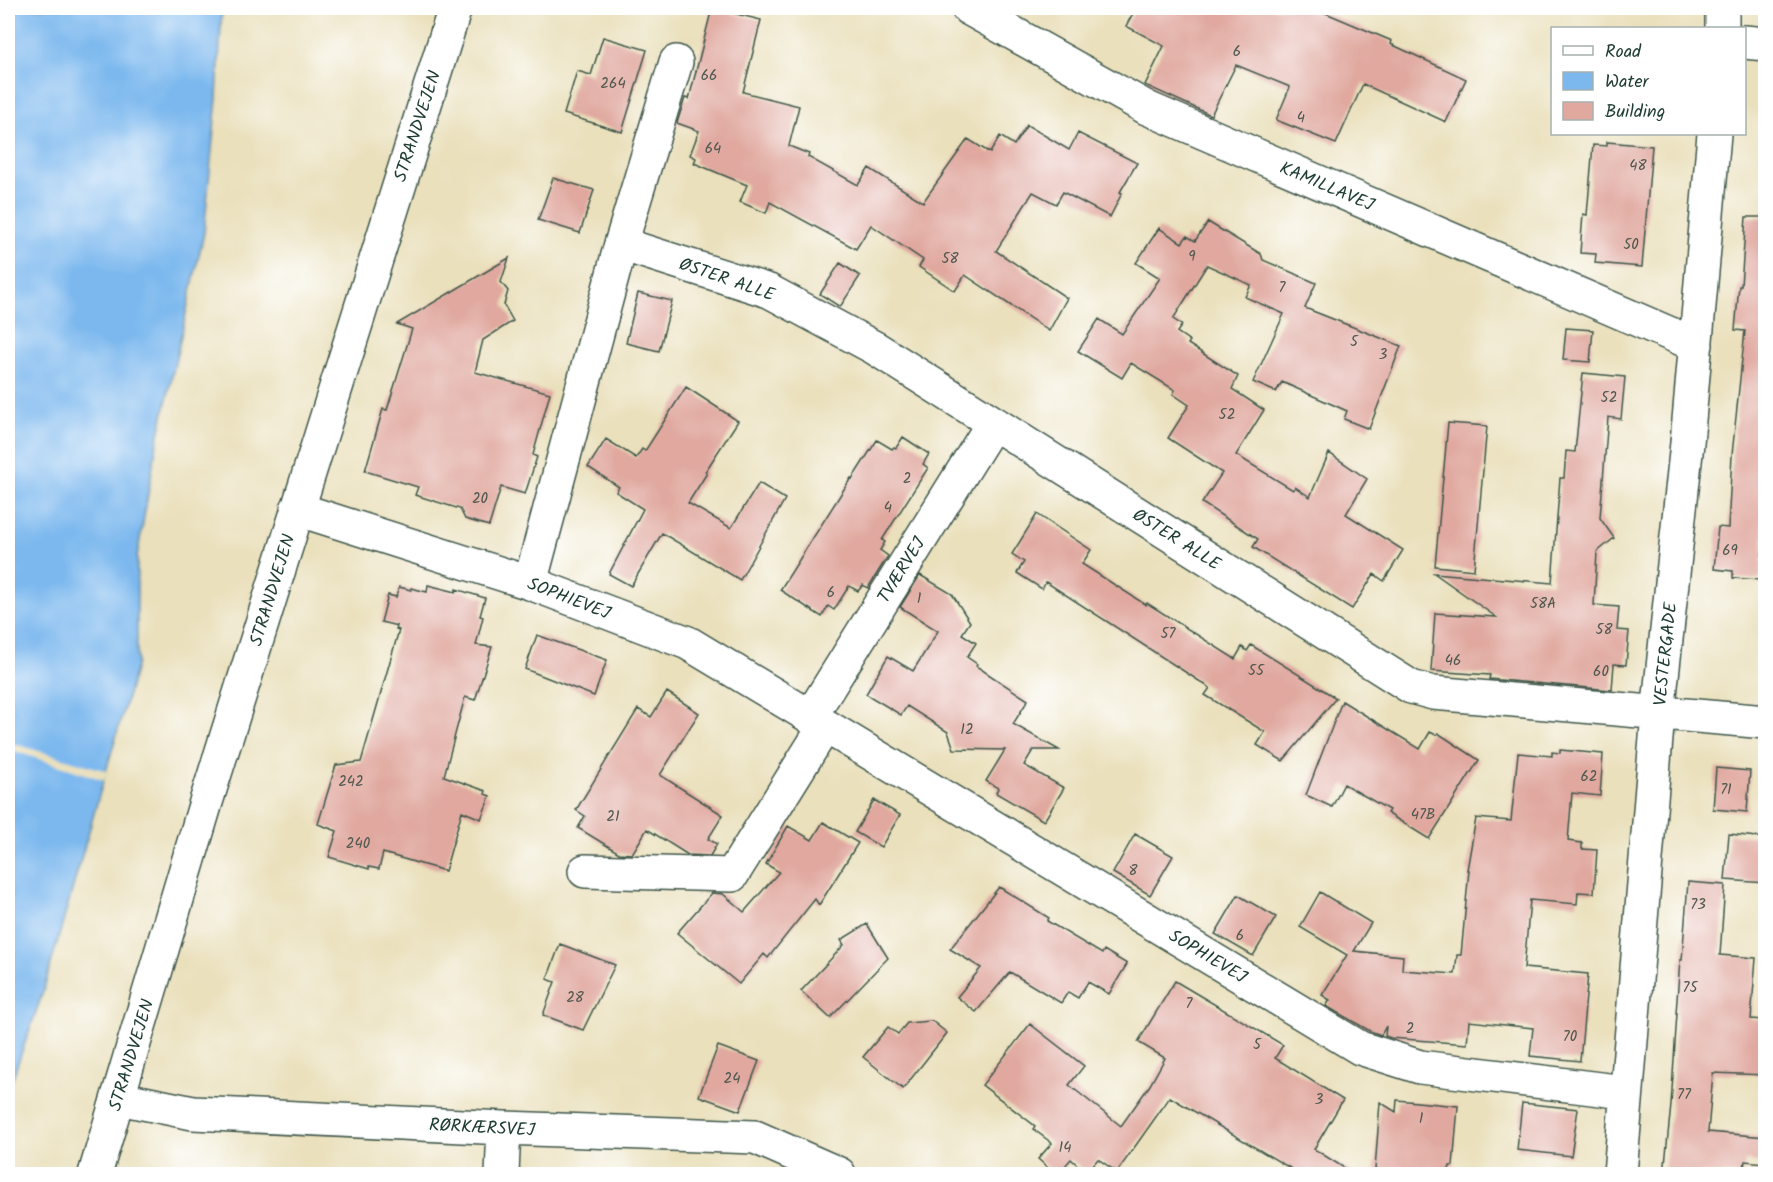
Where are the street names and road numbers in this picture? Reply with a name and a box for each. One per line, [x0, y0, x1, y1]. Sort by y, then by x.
street label: STRANDVEJEN [387, 67, 450, 186]
street label: KAMILLAVEJ [1274, 154, 1379, 221]
street label: ØSTER ALLE [675, 250, 779, 310]
street label: ØSTER ALLE [1126, 502, 1227, 579]
street label: STRANDVEJEN [243, 531, 304, 650]
street label: TVÆRVEJ [871, 532, 934, 610]
street label: SOPHIEVEJ [523, 570, 615, 629]
street label: VESTERGADE [1647, 600, 1686, 708]
street label: SOPHIEVEJ [1162, 922, 1252, 992]
street label: STRANDVEJEN [102, 996, 163, 1115]
street label: RØRKÆRSVEJ [428, 1111, 536, 1146]

